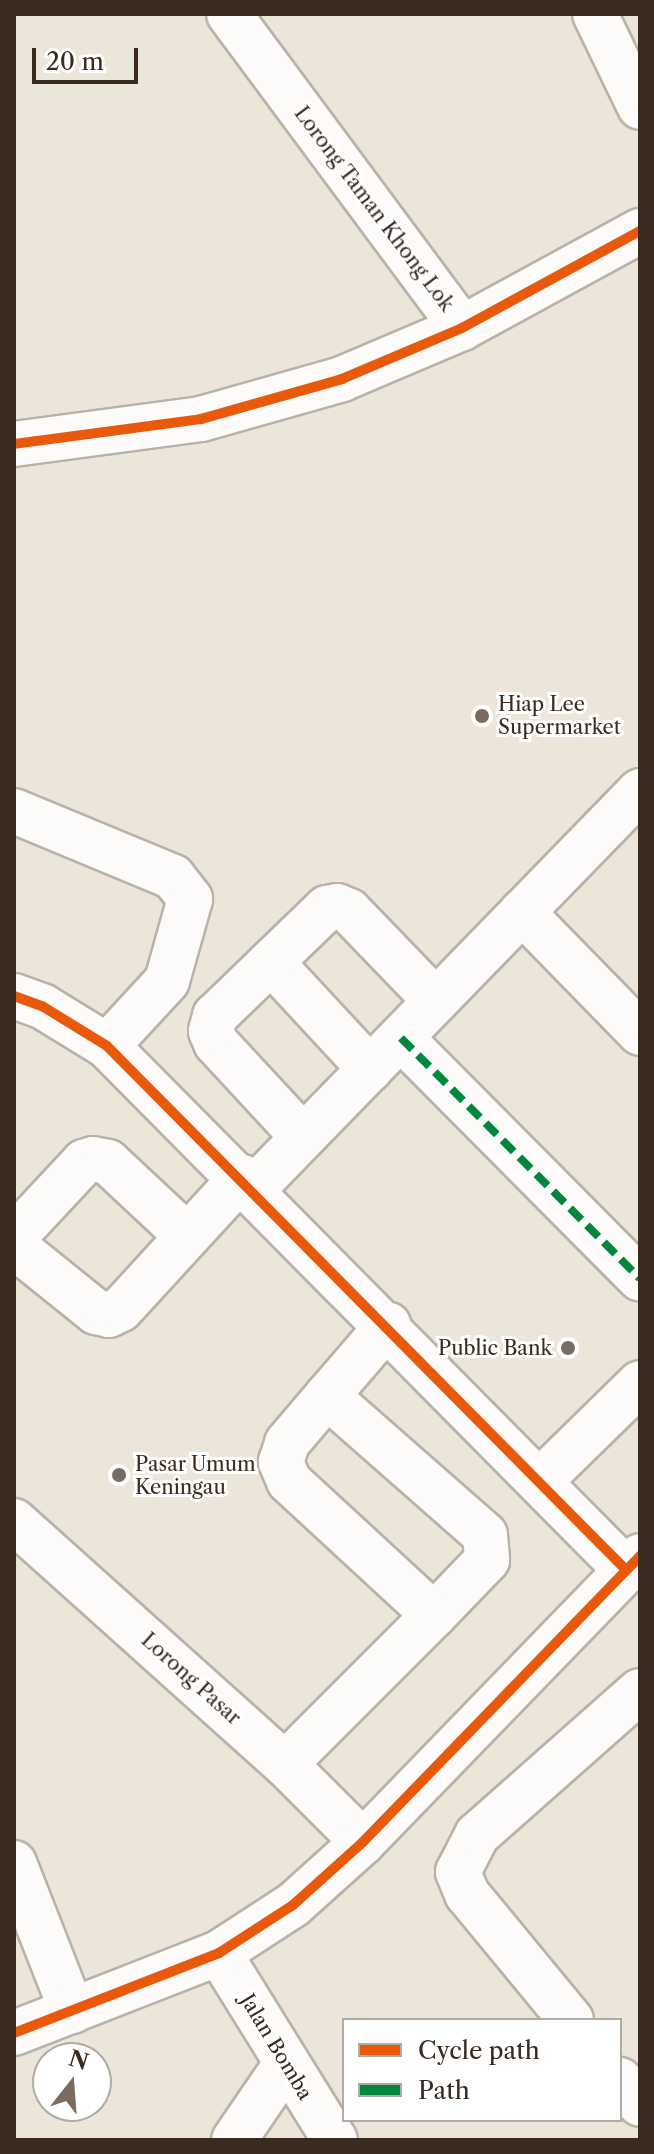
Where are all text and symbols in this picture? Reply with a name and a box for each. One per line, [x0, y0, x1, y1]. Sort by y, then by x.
scale bar [36, 32, 142, 82]
text: 20 m [46, 47, 104, 76]
street label: Lorong Taman Khong Lok [289, 102, 459, 316]
place label: Hiap Lee Supermarket [498, 692, 621, 739]
marker: Hiap Lee Supermarket [473, 707, 491, 725]
place label: Public Bank [438, 1336, 552, 1360]
marker: Public Bank [559, 1339, 577, 1357]
place label: Pasar Umum Keningau [135, 1452, 256, 1499]
marker: Pasar Umum Keningau [110, 1466, 128, 1484]
street label: Lorong Pasar [136, 1628, 246, 1730]
street label: Jalan Bomba [235, 1990, 317, 2104]
legend [342, 2018, 622, 2122]
text: Cycle path [418, 2036, 540, 2065]
north arrow [32, 2042, 112, 2122]
text: N [65, 2045, 92, 2076]
text: Path [418, 2076, 470, 2105]

